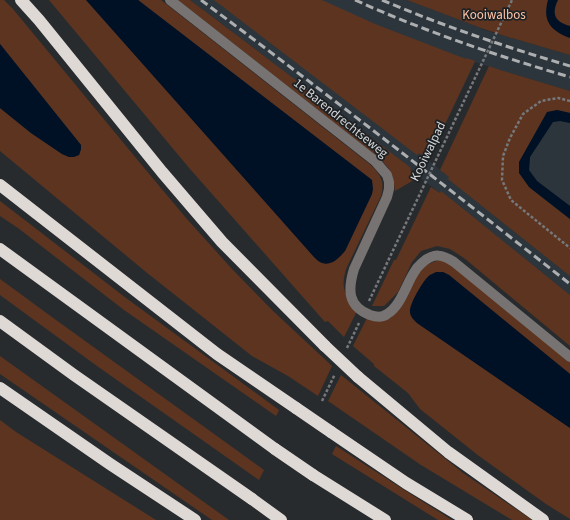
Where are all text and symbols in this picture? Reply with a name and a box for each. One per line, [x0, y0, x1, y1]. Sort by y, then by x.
park label: Kooiwalbos [462, 8, 526, 24]
street label: 1e Barendrechtseweg [290, 76, 390, 162]
street label: Kooiwalpad [408, 120, 450, 184]

